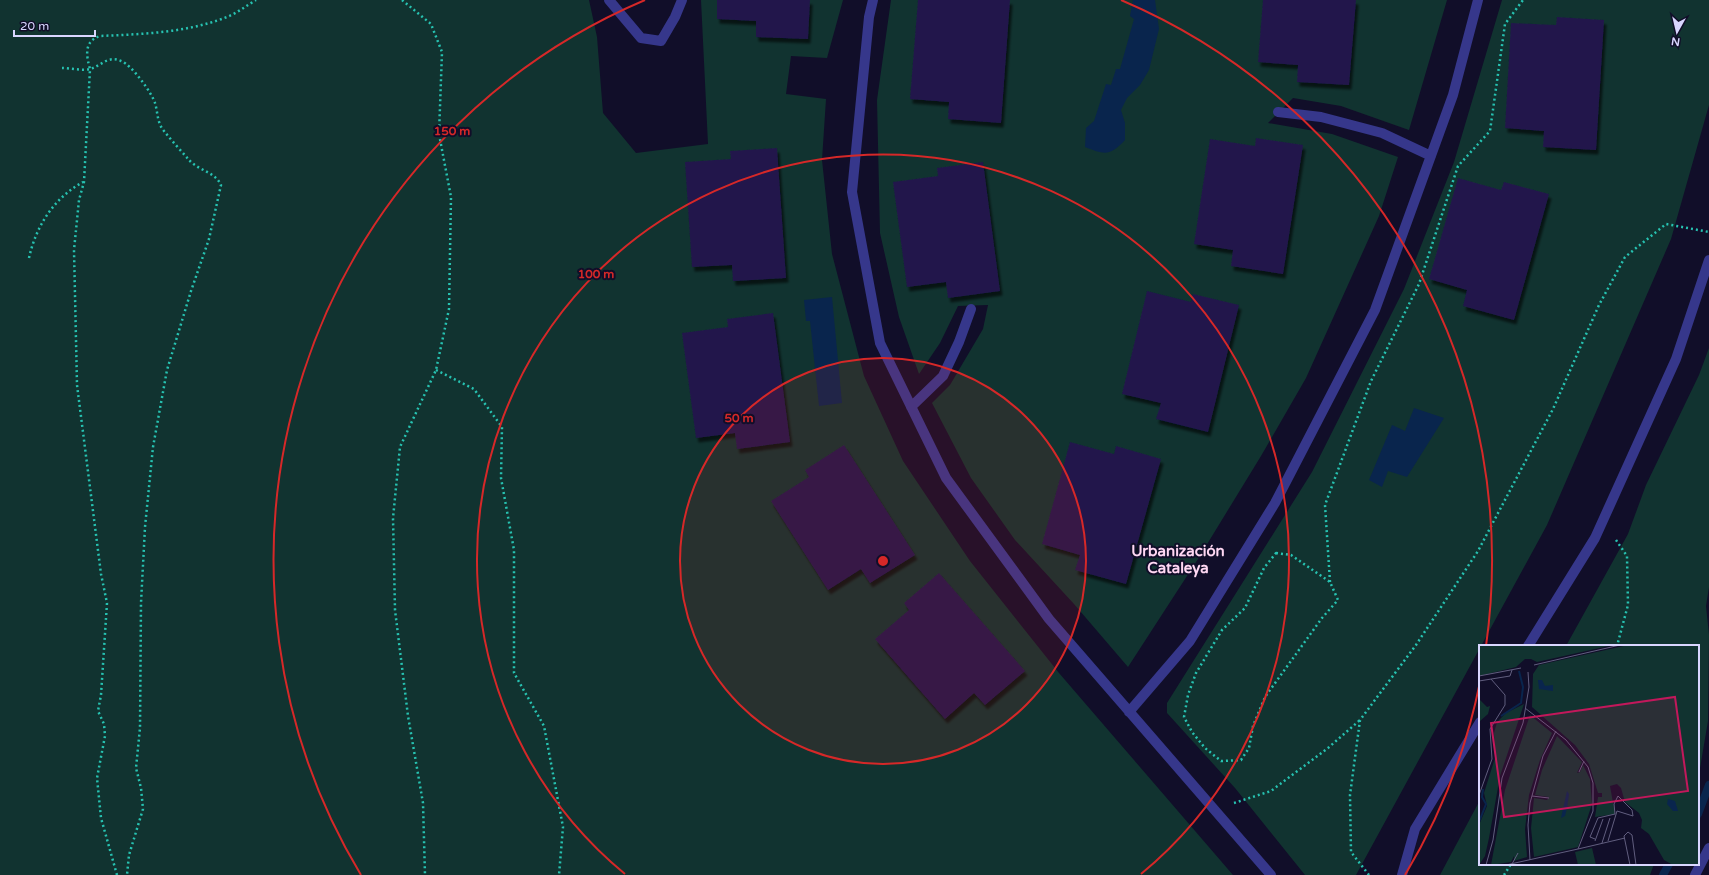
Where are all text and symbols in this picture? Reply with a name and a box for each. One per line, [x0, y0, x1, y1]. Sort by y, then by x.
scale bar [14, 12, 95, 38]
north arrow [1657, 12, 1697, 52]
text: 20 m [20, 19, 49, 33]
text: N [1670, 34, 1681, 48]
text: 150 m [434, 124, 470, 138]
text: 100 m [578, 267, 614, 281]
text: 50 m [724, 411, 754, 425]
district label: Urbanización Cataleya [1131, 542, 1225, 578]
centre of rings [876, 554, 890, 568]
inset map [1479, 645, 1699, 865]

